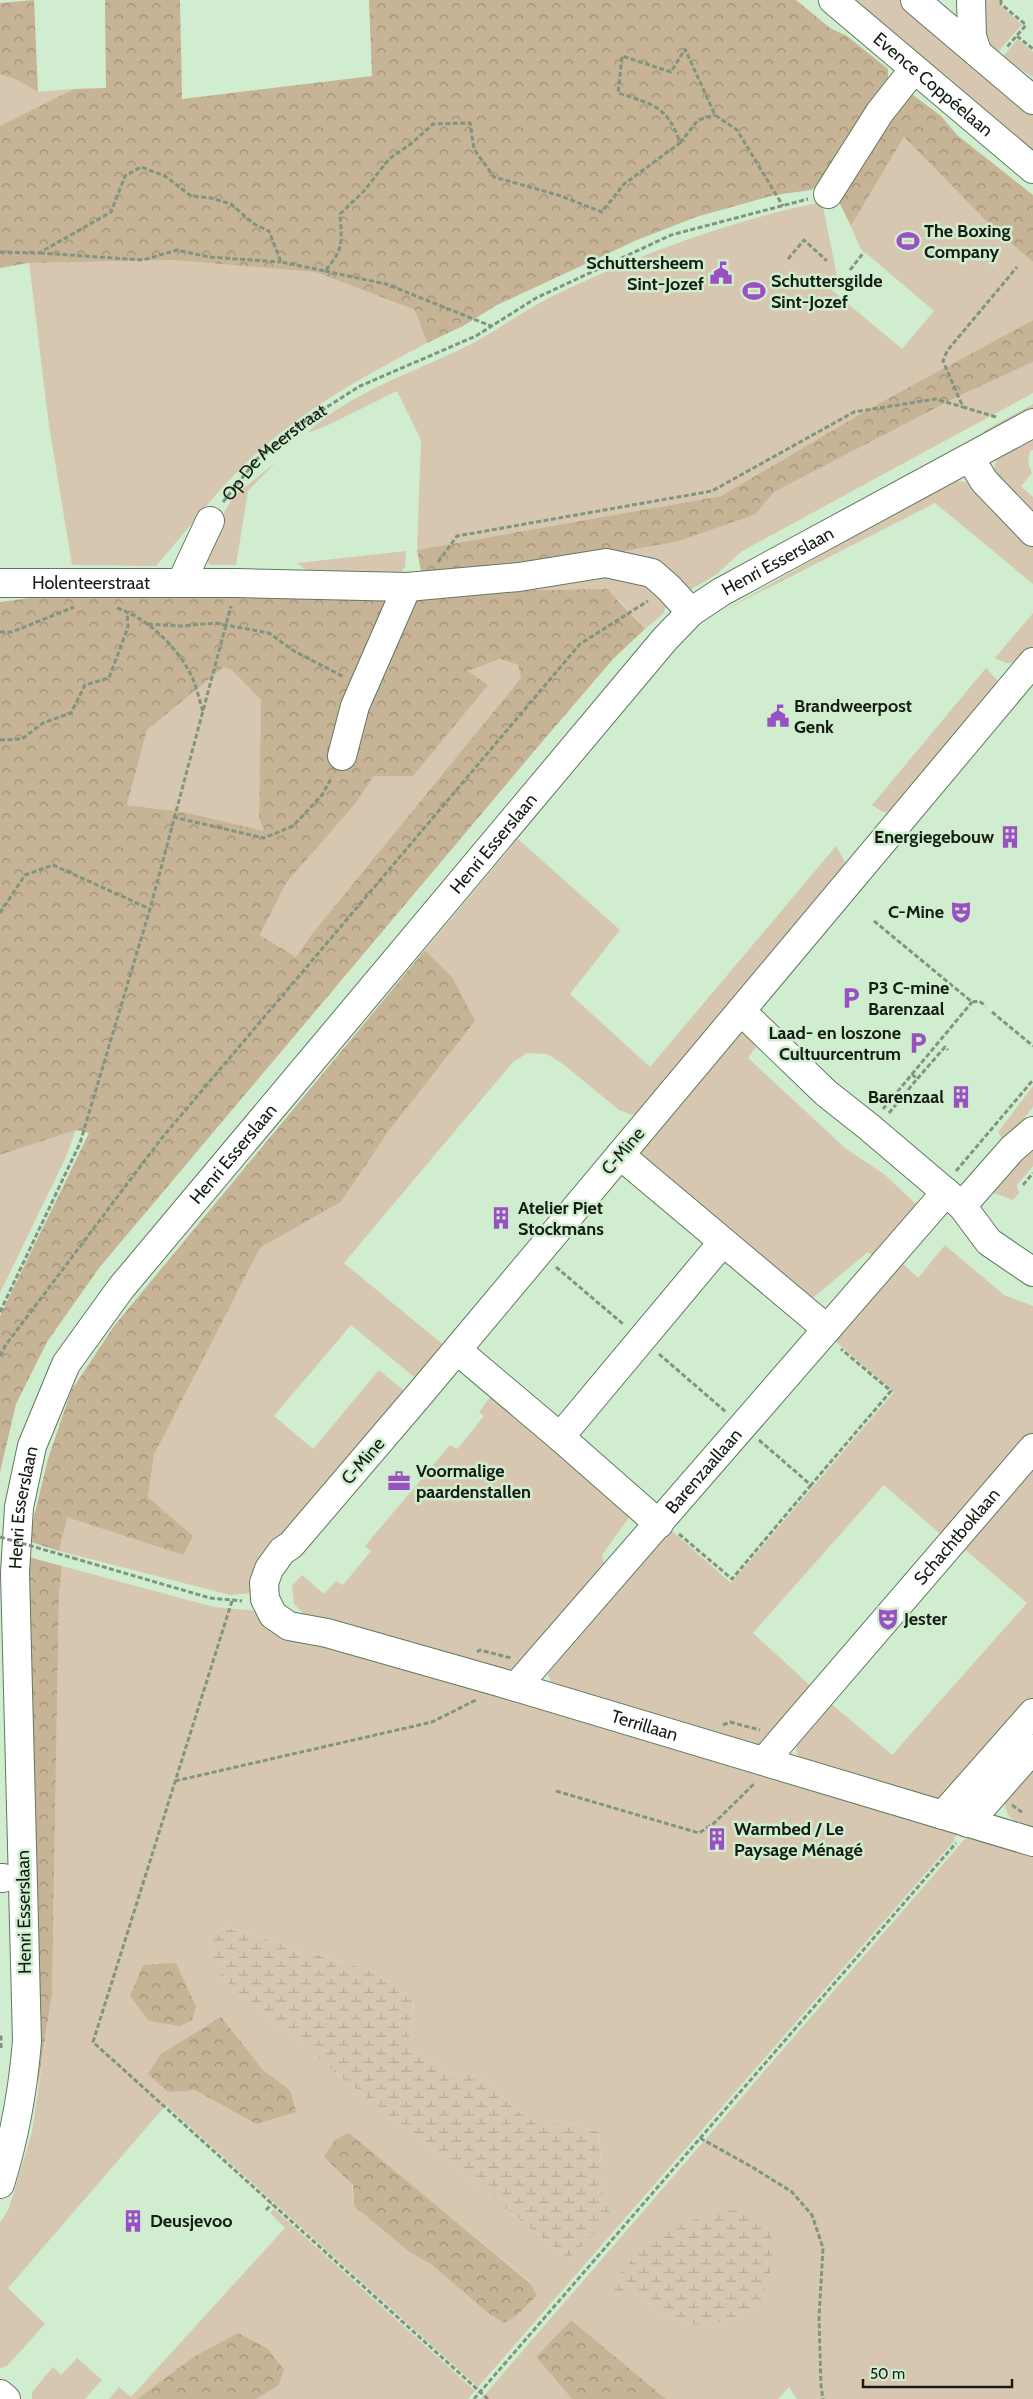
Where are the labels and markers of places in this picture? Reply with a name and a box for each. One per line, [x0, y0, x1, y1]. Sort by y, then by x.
place label: The Boxing Company [924, 220, 1010, 263]
sports icon: The Boxing Company [895, 228, 921, 254]
place label: Schuttersheem Sint-Jozef [586, 252, 704, 295]
public building icon: Schuttersheem Sint-Jozef [708, 260, 734, 286]
place label: Schuttersgilde Sint-Jozef [771, 270, 883, 313]
sports icon: Schuttersgilde Sint-Jozef [741, 278, 767, 304]
place label: Brandweerpost Genk [794, 695, 912, 738]
public building icon: Brandweerpost Genk [765, 703, 791, 729]
building icon: Energiegebouw [997, 824, 1023, 850]
place label: Energiegebouw [874, 826, 994, 848]
theatre icon: C-Mine [948, 899, 974, 925]
place label: C-Mine [888, 901, 944, 923]
place label: P3 C-mine Barenzaal [868, 977, 949, 1020]
parking icon: P3 C-mine Barenzaal [838, 985, 864, 1011]
place label: Laad- en loszone Cultuurcentrum [769, 1022, 901, 1065]
parking icon: Laad- en loszone Cultuurcentrum [905, 1030, 931, 1056]
building icon: Barenzaal [948, 1084, 974, 1110]
place label: Barenzaal [868, 1086, 944, 1108]
place label: Atelier Piet Stockmans [518, 1197, 604, 1240]
building icon: Atelier Piet Stockmans [488, 1205, 514, 1231]
place label: Voormalige paardenstallen [416, 1460, 531, 1503]
office icon: Voormalige paardenstallen [386, 1468, 412, 1494]
theatre icon: Jester [875, 1606, 901, 1632]
place label: Jester [903, 1608, 947, 1630]
place label: Warmbed / Le Paysage Ménagé [734, 1818, 863, 1861]
building icon: Warmbed / Le Paysage Ménagé [704, 1826, 730, 1852]
building icon: Deusjevoo [120, 2208, 146, 2234]
place label: Deusjevoo [150, 2210, 232, 2232]

